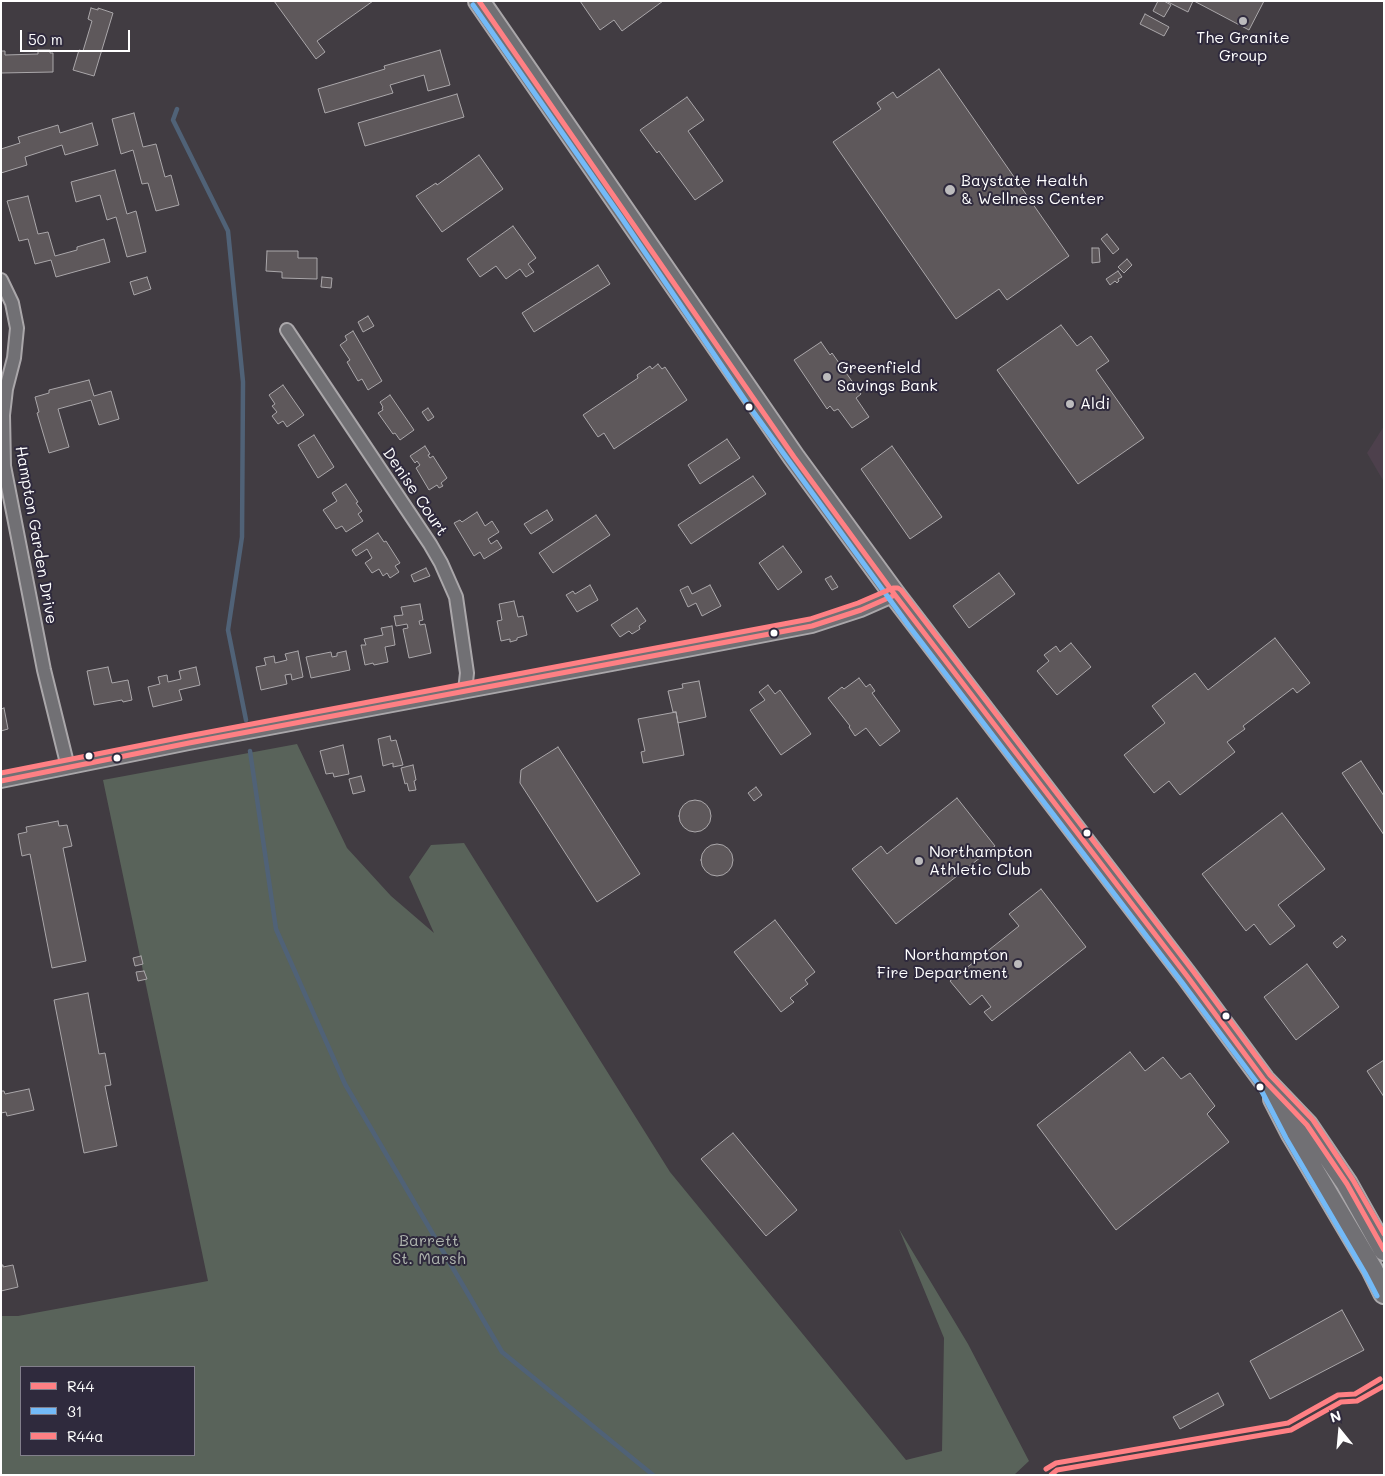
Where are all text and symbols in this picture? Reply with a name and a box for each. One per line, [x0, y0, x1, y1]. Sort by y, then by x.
marker: The Granite Group [1237, 15, 1249, 27]
scale bar [22, 20, 132, 52]
place label: The Granite Group [1196, 28, 1290, 66]
text: 50 m [28, 29, 63, 49]
place label: Baystate Health & Wellness Center [961, 171, 1104, 209]
marker: Baystate Health & Wellness Center [943, 183, 957, 197]
place label: Greenfield Savings Bank [837, 358, 938, 396]
marker: Greenfield Savings Bank [821, 371, 833, 383]
place label: Aldi [1080, 394, 1110, 414]
marker: Aldi [1064, 398, 1076, 410]
unlabelled marker [744, 402, 754, 412]
street label: Hampton Garden Drive [11, 444, 61, 626]
street label: Denise Court [378, 444, 452, 540]
unlabelled marker [769, 628, 779, 638]
unlabelled marker [84, 751, 94, 761]
unlabelled marker [112, 753, 122, 763]
unlabelled marker [1082, 828, 1092, 838]
place label: Northampton Athletic Club [929, 842, 1032, 880]
marker: Northampton Athletic Club [913, 855, 925, 867]
place label: Northampton Fire Department [877, 945, 1008, 983]
marker: Northampton Fire Department [1012, 958, 1024, 970]
unlabelled marker [1221, 1011, 1231, 1021]
unlabelled marker [1255, 1082, 1265, 1092]
park label: Barrett St. Marsh [392, 1231, 466, 1269]
legend [20, 1366, 195, 1456]
text: R44 [67, 1376, 94, 1396]
text: 31 [67, 1401, 83, 1421]
north arrow [1315, 1406, 1365, 1456]
text: N [1328, 1406, 1343, 1427]
text: R44a [67, 1426, 104, 1446]

